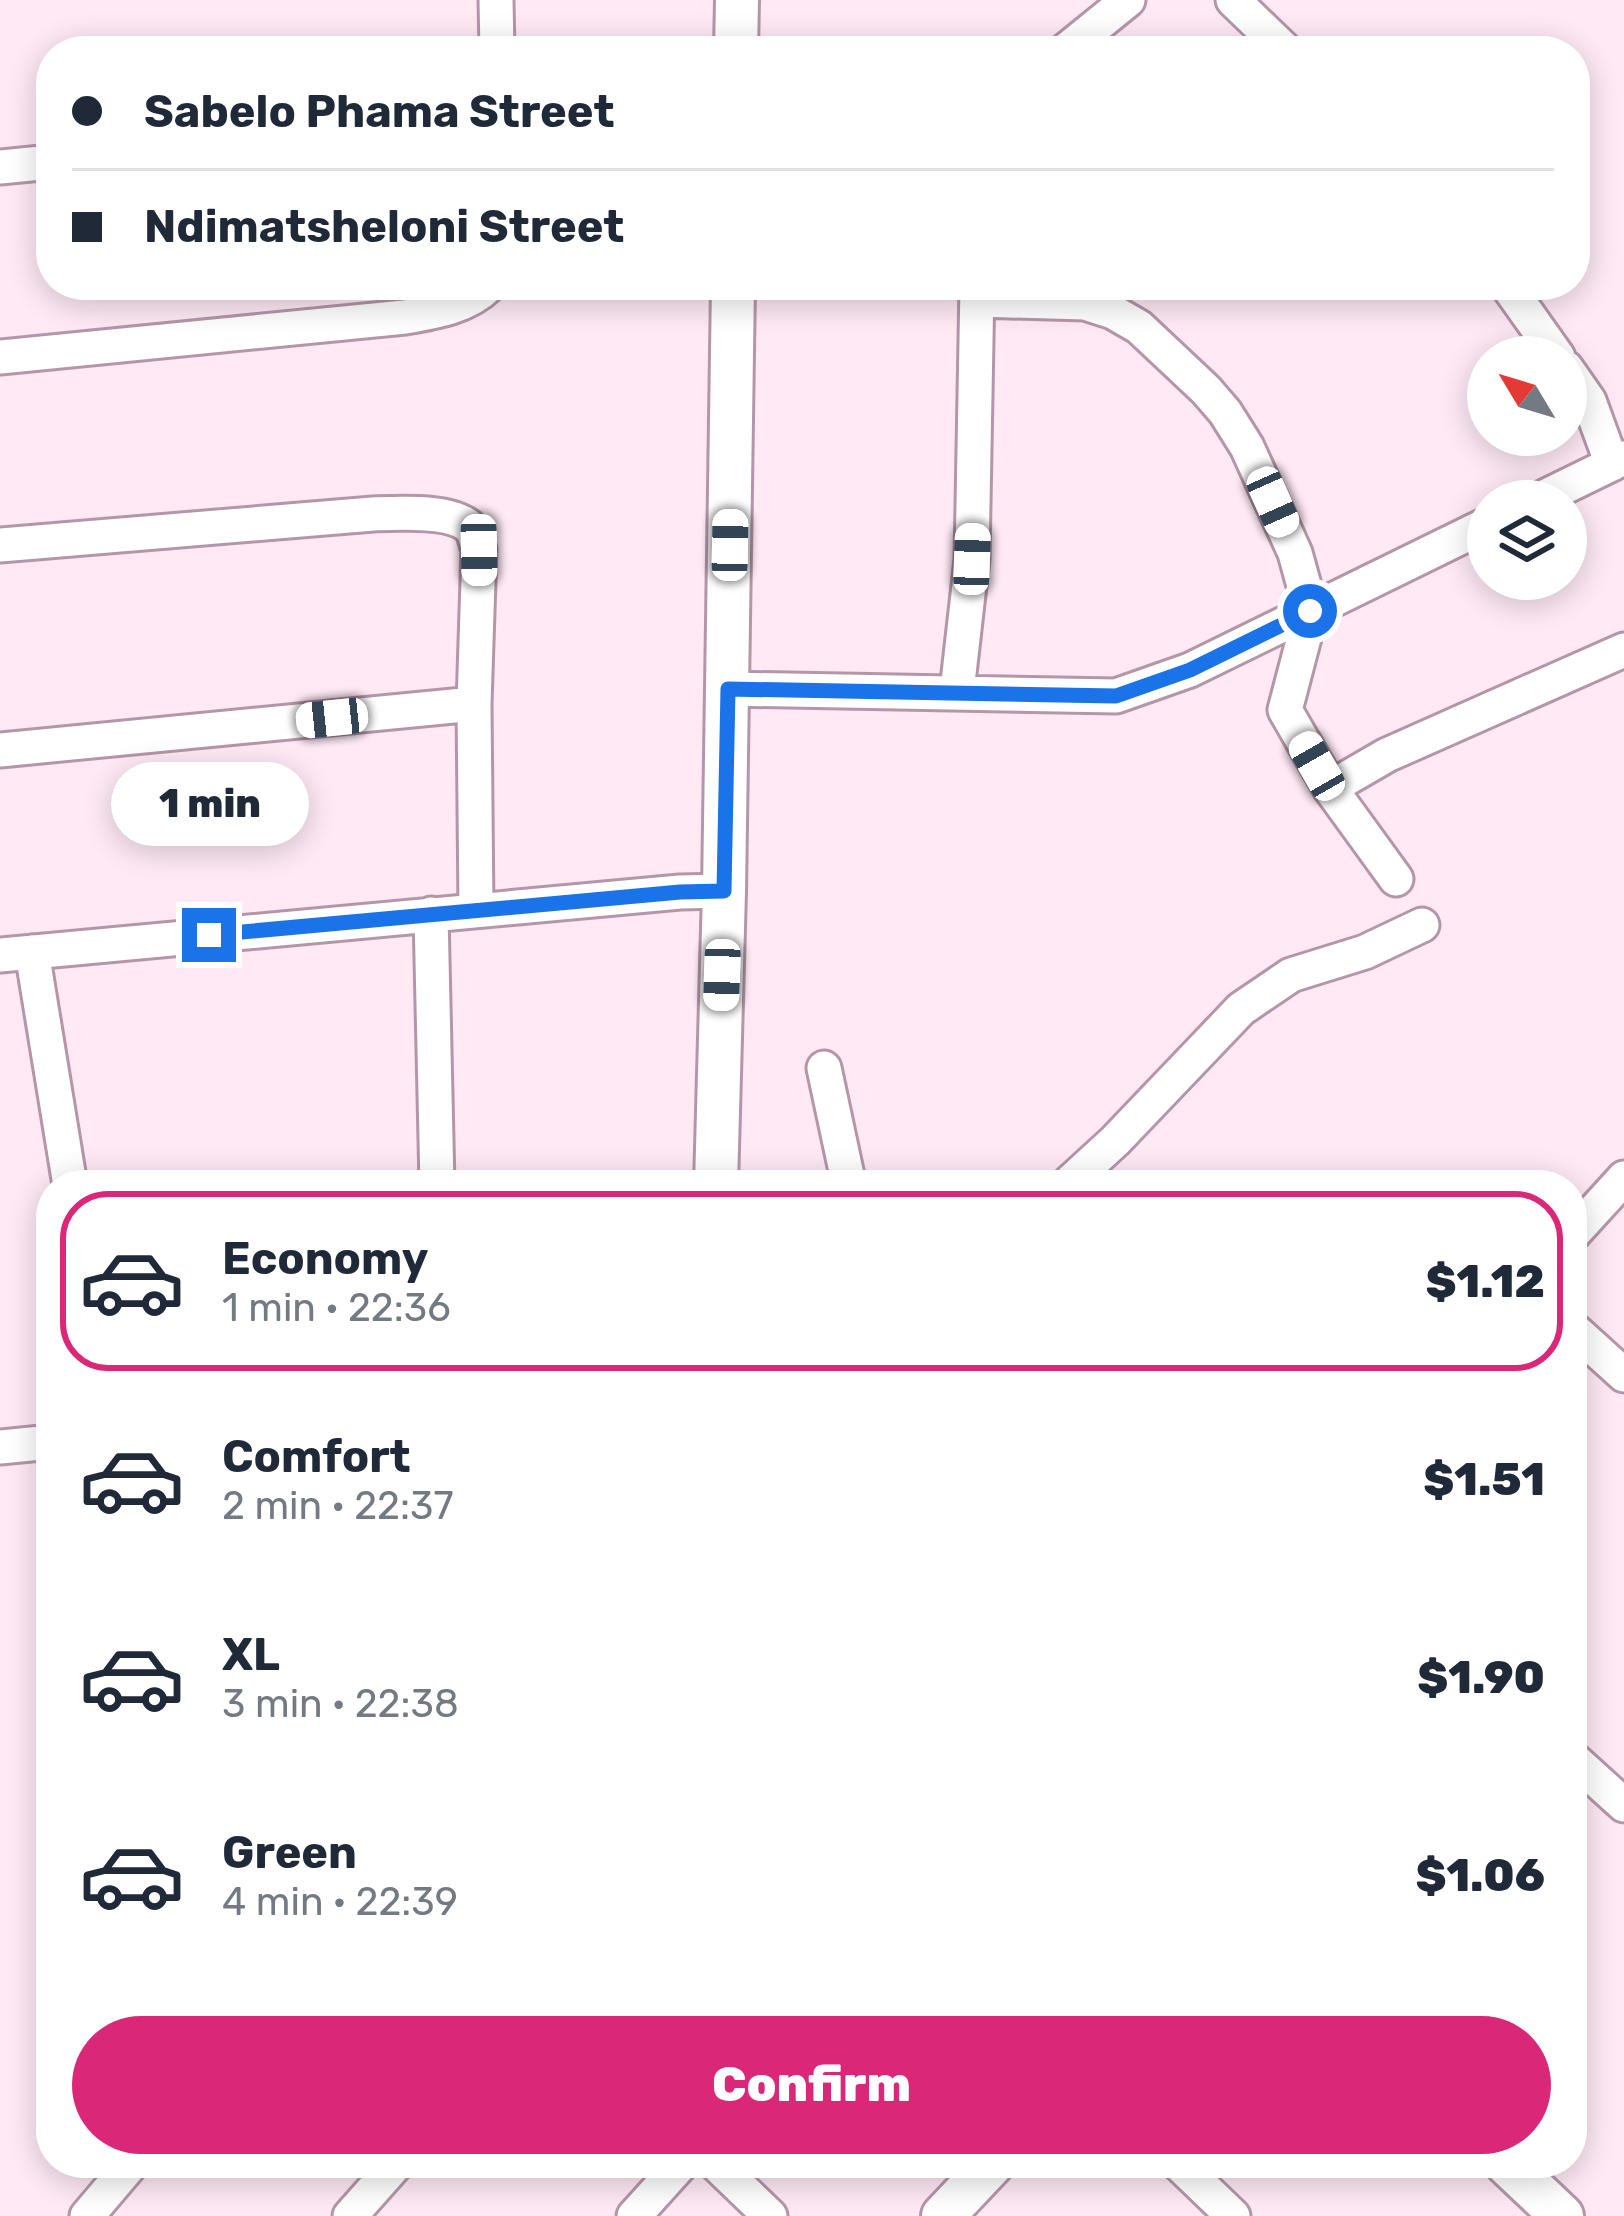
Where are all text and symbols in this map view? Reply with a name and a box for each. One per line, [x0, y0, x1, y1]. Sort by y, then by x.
text: Sabelo Phama Street [144, 85, 615, 138]
text: Ndimatsheloni Street [144, 200, 624, 253]
north arrow [1467, 336, 1587, 456]
map controls [1467, 336, 1587, 600]
car [1242, 462, 1304, 542]
button: layers [1467, 480, 1587, 600]
car [711, 509, 749, 581]
car [460, 514, 498, 586]
car [953, 522, 991, 596]
route start [1283, 584, 1337, 638]
car [294, 696, 370, 740]
car [1283, 726, 1351, 806]
callout: 1 min [110, 761, 308, 845]
text: 1 min [159, 781, 261, 827]
route end [182, 908, 236, 962]
car [703, 938, 741, 1012]
icon: car [78, 1227, 186, 1335]
text: Economy [222, 1232, 428, 1285]
text: $1.12 [1426, 1255, 1545, 1308]
text: 1 min · 22:36 [222, 1285, 451, 1331]
icon: car [78, 1425, 186, 1533]
text: Comfort [222, 1430, 411, 1483]
text: $1.51 [1423, 1453, 1545, 1506]
text: 2 min · 22:37 [222, 1483, 453, 1529]
icon: car [78, 1623, 186, 1731]
text: XL [222, 1628, 280, 1681]
text: $1.90 [1417, 1651, 1545, 1704]
text: 3 min · 22:38 [222, 1681, 459, 1727]
icon: car [78, 1821, 186, 1929]
text: Green [222, 1826, 357, 1879]
text: $1.06 [1415, 1849, 1545, 1902]
text: 4 min · 22:39 [222, 1879, 458, 1925]
button: Confirm [72, 2016, 1551, 2154]

